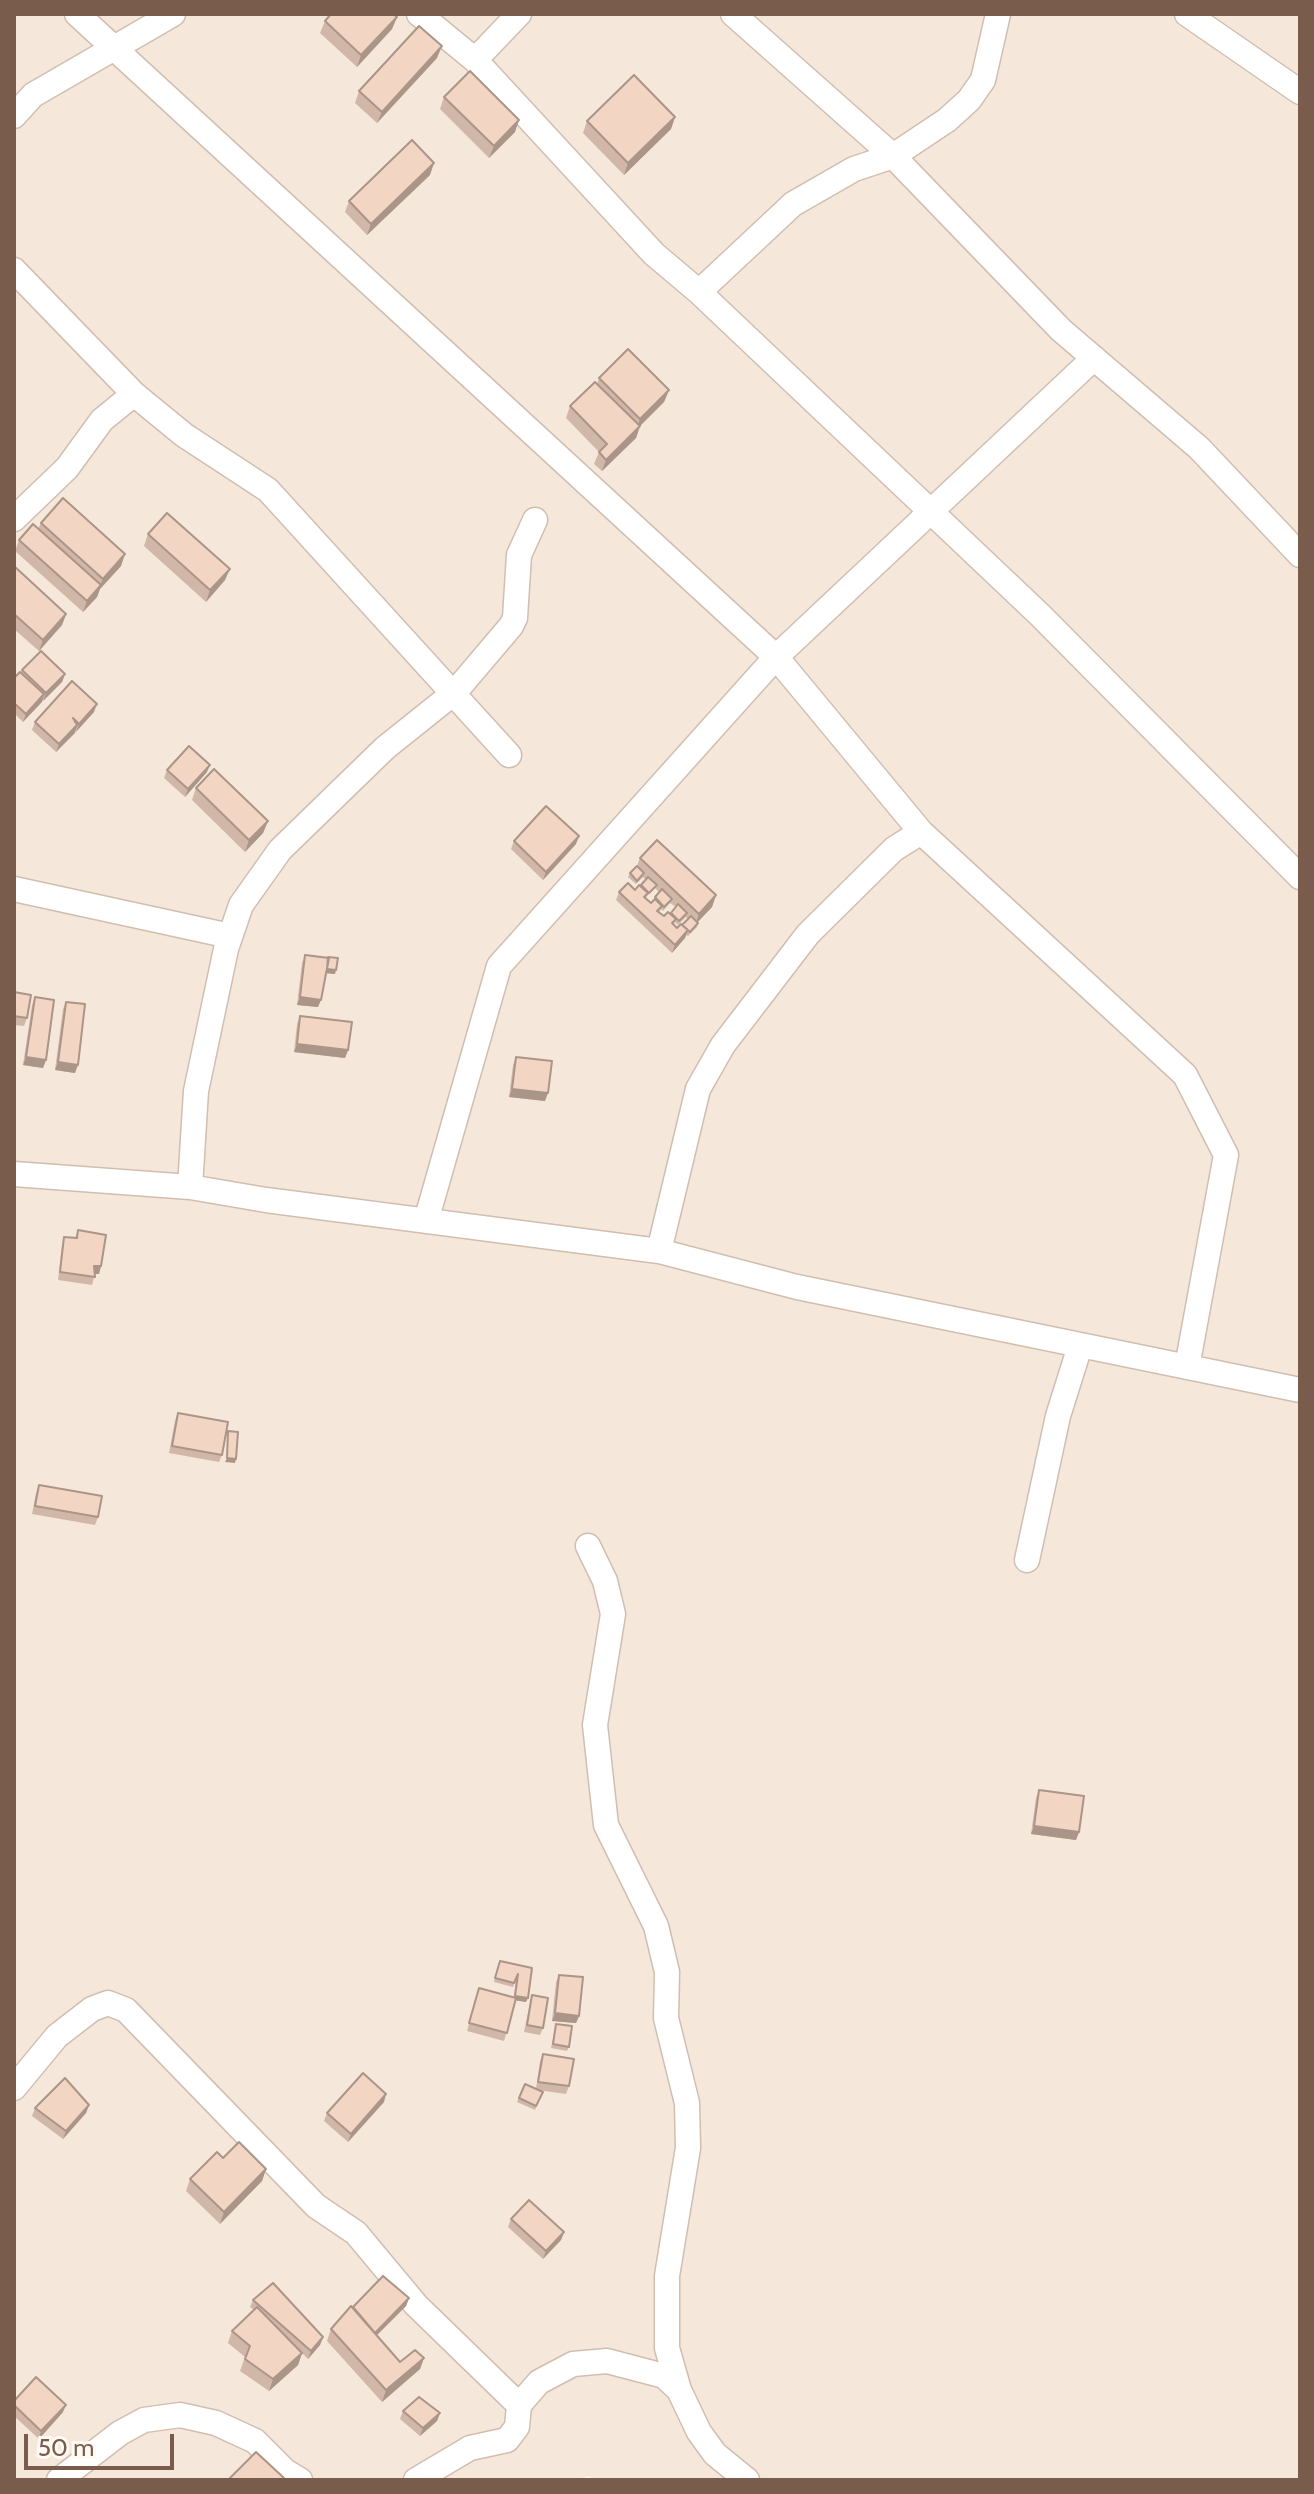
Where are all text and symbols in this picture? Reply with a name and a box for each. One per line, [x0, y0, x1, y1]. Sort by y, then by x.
scale bar [28, 2418, 178, 2468]
text: 50 m [38, 2433, 94, 2462]

